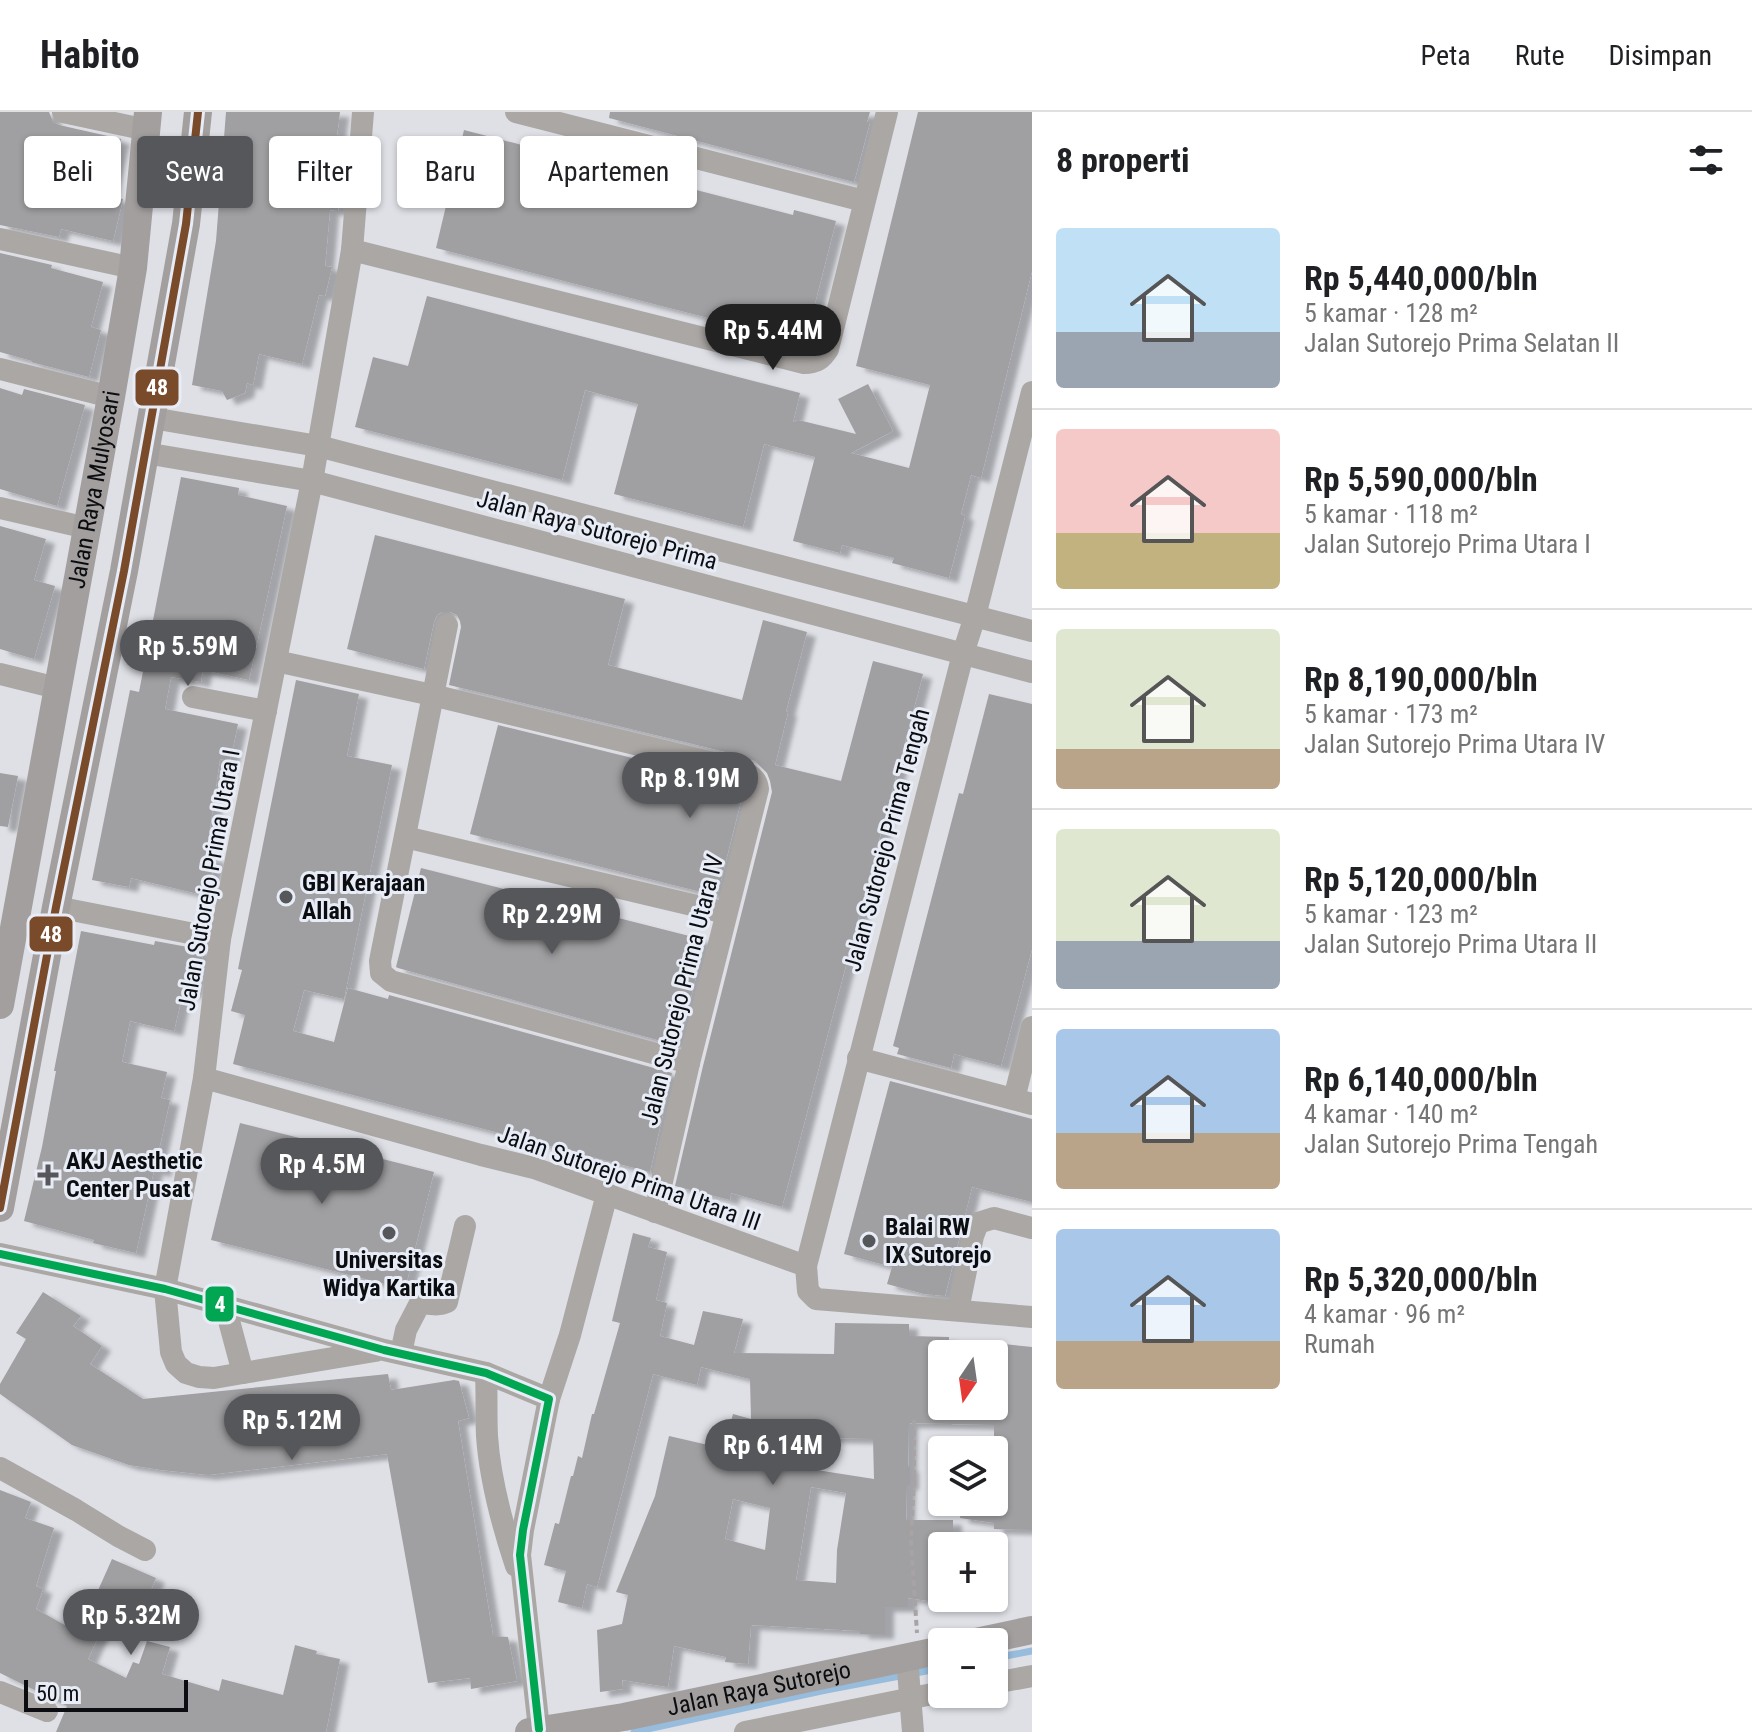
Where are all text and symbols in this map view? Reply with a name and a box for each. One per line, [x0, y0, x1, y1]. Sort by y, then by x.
text: Habito [40, 33, 140, 77]
text: Peta [1421, 39, 1471, 72]
text: Rute [1515, 39, 1565, 72]
text: Disimpan [1609, 39, 1712, 72]
chip: Beli [24, 136, 121, 208]
chip: Sewa [137, 136, 253, 208]
chip: Filter [269, 136, 381, 208]
chip: Baru [397, 136, 504, 208]
chip: Apartemen [520, 136, 697, 208]
icon: filters [1684, 138, 1728, 182]
text: 8 properti [1056, 140, 1190, 180]
text: Rp 5,440,000/bln [1304, 258, 1538, 298]
icon: home [1120, 260, 1216, 356]
text: 5 kamar · 128 m² [1304, 298, 1478, 328]
pin: Rp 5.44M [690, 304, 856, 372]
text: Rp 5.44M [723, 315, 823, 345]
text: Jalan Sutorejo Prima Selatan II [1304, 328, 1619, 358]
line badge: 48 [134, 368, 180, 407]
text: 48 [146, 375, 168, 400]
street label: Jalan Raya Mulyosari [62, 388, 126, 591]
text: Rp 5,590,000/bln [1304, 459, 1538, 499]
icon: home [1120, 461, 1216, 557]
street label: Jalan Raya Sutorejo Prima [474, 484, 720, 576]
text: 5 kamar · 118 m² [1304, 499, 1478, 529]
text: Jalan Sutorejo Prima Utara I [1304, 529, 1591, 559]
pin: Rp 5.59M [105, 620, 271, 688]
text: Rp 5.59M [138, 631, 238, 661]
text: Rp 8,190,000/bln [1304, 659, 1538, 699]
icon: home [1120, 661, 1216, 757]
text: 5 kamar · 173 m² [1304, 699, 1478, 729]
street label: Jalan Sutorejo Prima Tengah [838, 705, 936, 975]
text: Jalan Sutorejo Prima Utara IV [1304, 729, 1605, 759]
street label: Jalan Sutorejo Prima Utara I [172, 747, 246, 1013]
pin: Rp 8.19M [607, 752, 773, 820]
text: Rp 8.19M [640, 763, 740, 793]
street label: Jalan Sutorejo Prima Utara IV [635, 852, 729, 1128]
text: Rp 5,120,000/bln [1304, 859, 1538, 899]
icon: home [1120, 861, 1216, 957]
place label: GBI Kerajaan Allah [302, 869, 425, 925]
marker: GBI Kerajaan Allah [277, 888, 295, 906]
pin: Rp 2.29M [469, 888, 635, 956]
text: Rp 2.29M [502, 899, 602, 929]
text: 5 kamar · 123 m² [1304, 899, 1478, 929]
line badge: 48 [28, 915, 74, 953]
text: 48 [40, 922, 62, 947]
text: Jalan Sutorejo Prima Utara II [1304, 929, 1597, 959]
text: Rp 6,140,000/bln [1304, 1059, 1538, 1099]
icon: home [1120, 1061, 1216, 1157]
text: 4 kamar · 140 m² [1304, 1099, 1478, 1129]
street label: Jalan Sutorejo Prima Utara III [494, 1120, 764, 1236]
text: Jalan Sutorejo Prima Tengah [1304, 1129, 1598, 1159]
pin: Rp 4.5M [248, 1138, 396, 1206]
place label: AKJ Aesthetic Center Pusat [66, 1147, 203, 1203]
text: Rp 4.5M [279, 1149, 365, 1179]
marker: AKJ Aesthetic Center Pusat [37, 1164, 59, 1186]
place label: Balai RW IX Sutorejo [885, 1213, 991, 1269]
marker: Universitas Widya Kartika [380, 1224, 398, 1242]
marker: Balai RW IX Sutorejo [860, 1232, 878, 1250]
place label: Universitas Widya Kartika [323, 1246, 455, 1302]
text: Rp 5,320,000/bln [1304, 1259, 1538, 1299]
icon: home [1120, 1261, 1216, 1357]
line badge: 4 [204, 1285, 235, 1323]
text: 4 [214, 1292, 226, 1317]
text: 4 kamar · 96 m² [1304, 1299, 1465, 1329]
text: Rumah [1304, 1329, 1375, 1359]
north arrow [928, 1340, 1008, 1420]
map controls [928, 1340, 1008, 1708]
pin: Rp 5.12M [209, 1394, 375, 1462]
text: Rp 5.12M [242, 1405, 342, 1435]
pin: Rp 6.14M [690, 1419, 856, 1487]
text: Rp 6.14M [723, 1430, 823, 1460]
button: layers [928, 1436, 1008, 1516]
button: + [928, 1532, 1008, 1612]
pin: Rp 5.32M [48, 1589, 214, 1657]
text: Rp 5.32M [81, 1600, 181, 1630]
button: − [928, 1628, 1008, 1708]
street label: Jalan Raya Sutorejo [665, 1656, 853, 1722]
scale bar [24, 1676, 188, 1712]
text: 50 m [36, 1681, 79, 1706]

